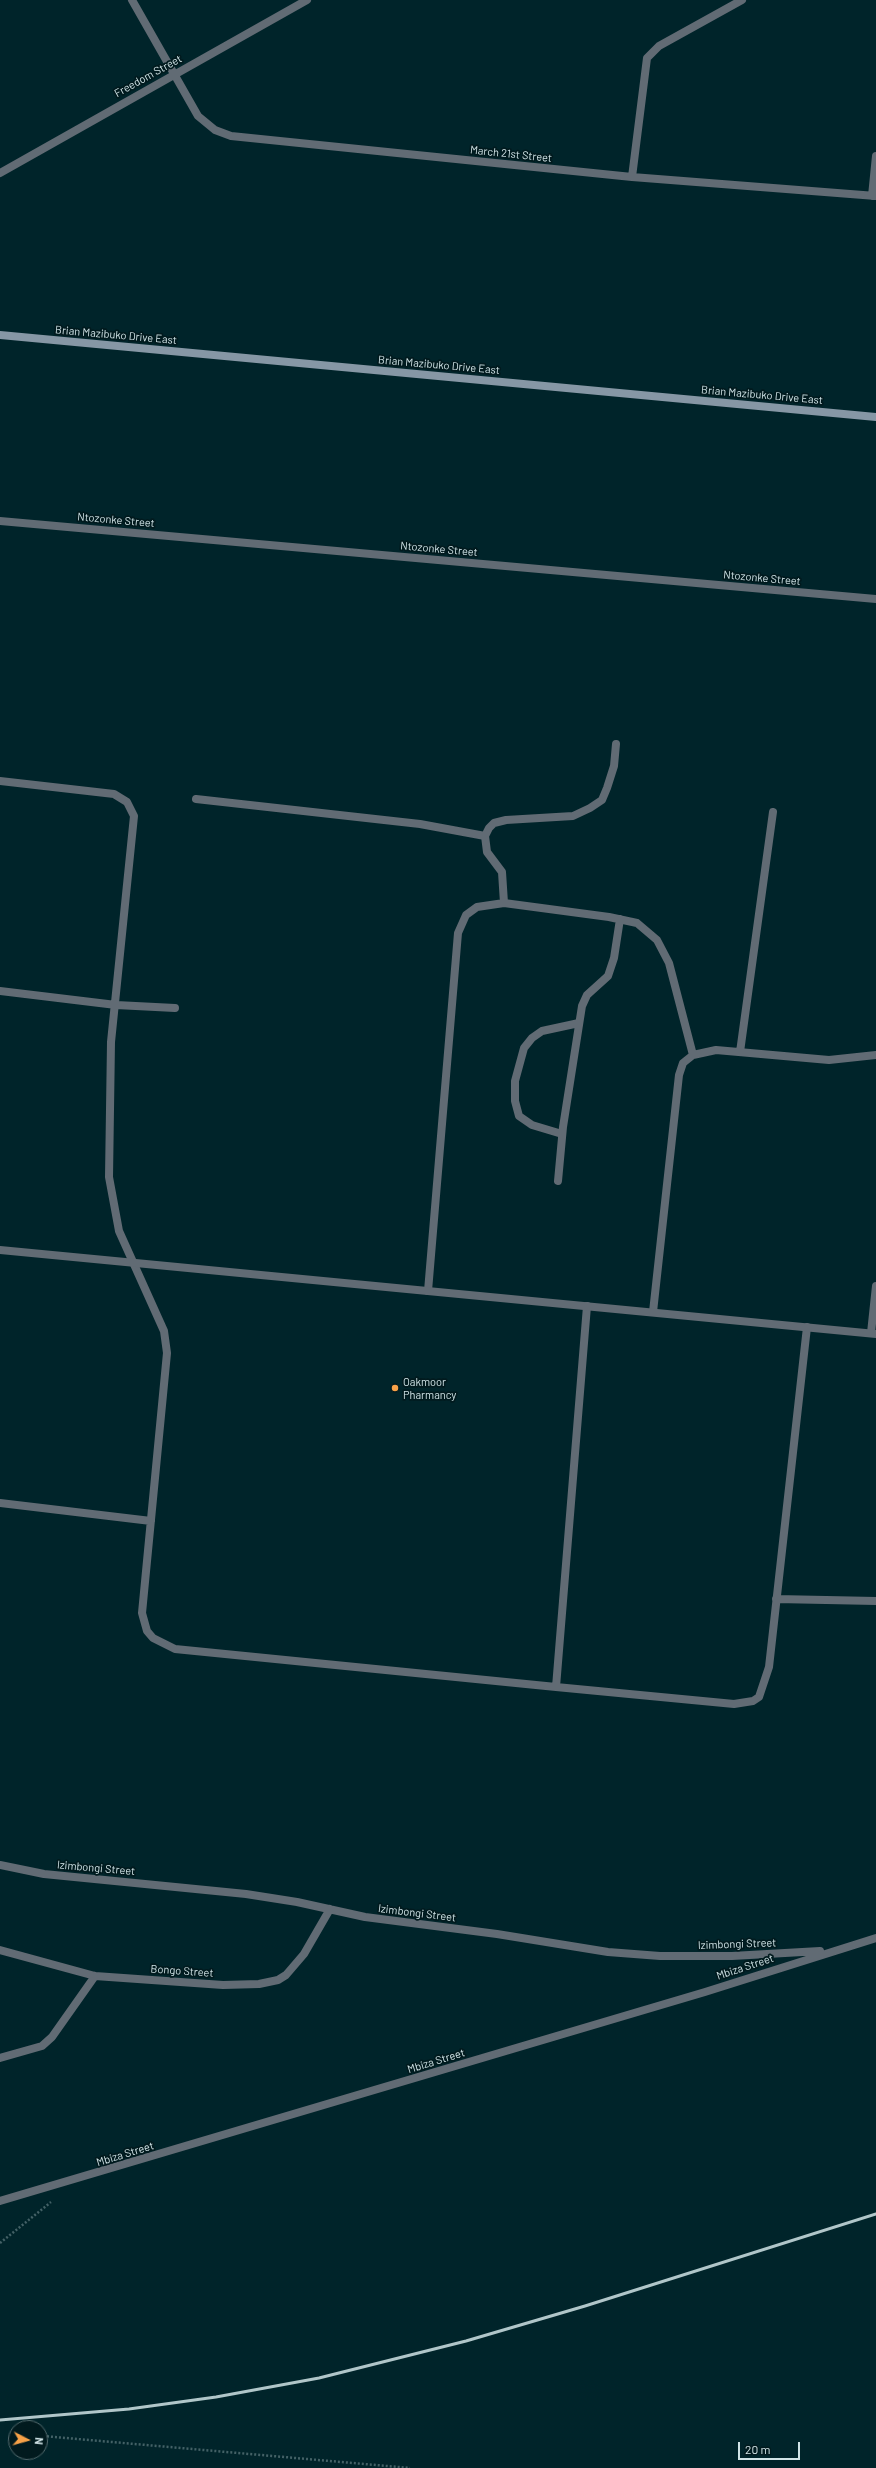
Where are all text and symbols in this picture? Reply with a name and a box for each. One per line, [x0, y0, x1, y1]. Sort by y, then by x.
street label: Freedom Street [112, 52, 184, 100]
street label: March 21st Street [469, 143, 553, 165]
street label: Brian Mazibuko Drive East [55, 323, 177, 347]
street label: Brian Mazibuko Drive East [378, 353, 500, 377]
street label: Brian Mazibuko Drive East [701, 383, 823, 407]
street label: Ntozonke Street [77, 510, 155, 530]
street label: Ntozonke Street [400, 539, 478, 559]
street label: Ntozonke Street [723, 568, 801, 588]
place label: Oakmoor Pharmancy [403, 1375, 456, 1401]
marker: Oakmoor Pharmancy [390, 1383, 400, 1393]
street label: Izimbongi Street [56, 1858, 136, 1878]
street label: Izimbongi Street [377, 1902, 457, 1924]
street label: Izimbongi Street [698, 1936, 776, 1952]
street label: Mbiza Street [715, 1952, 775, 1982]
street label: Bongo Street [150, 1962, 214, 1980]
street label: Mbiza Street [406, 2046, 466, 2076]
street label: Mbiza Street [95, 2139, 155, 2169]
north arrow [8, 2420, 48, 2460]
scale bar [740, 2434, 802, 2460]
text: N [33, 2437, 46, 2446]
text: 20 m [745, 2442, 771, 2456]

